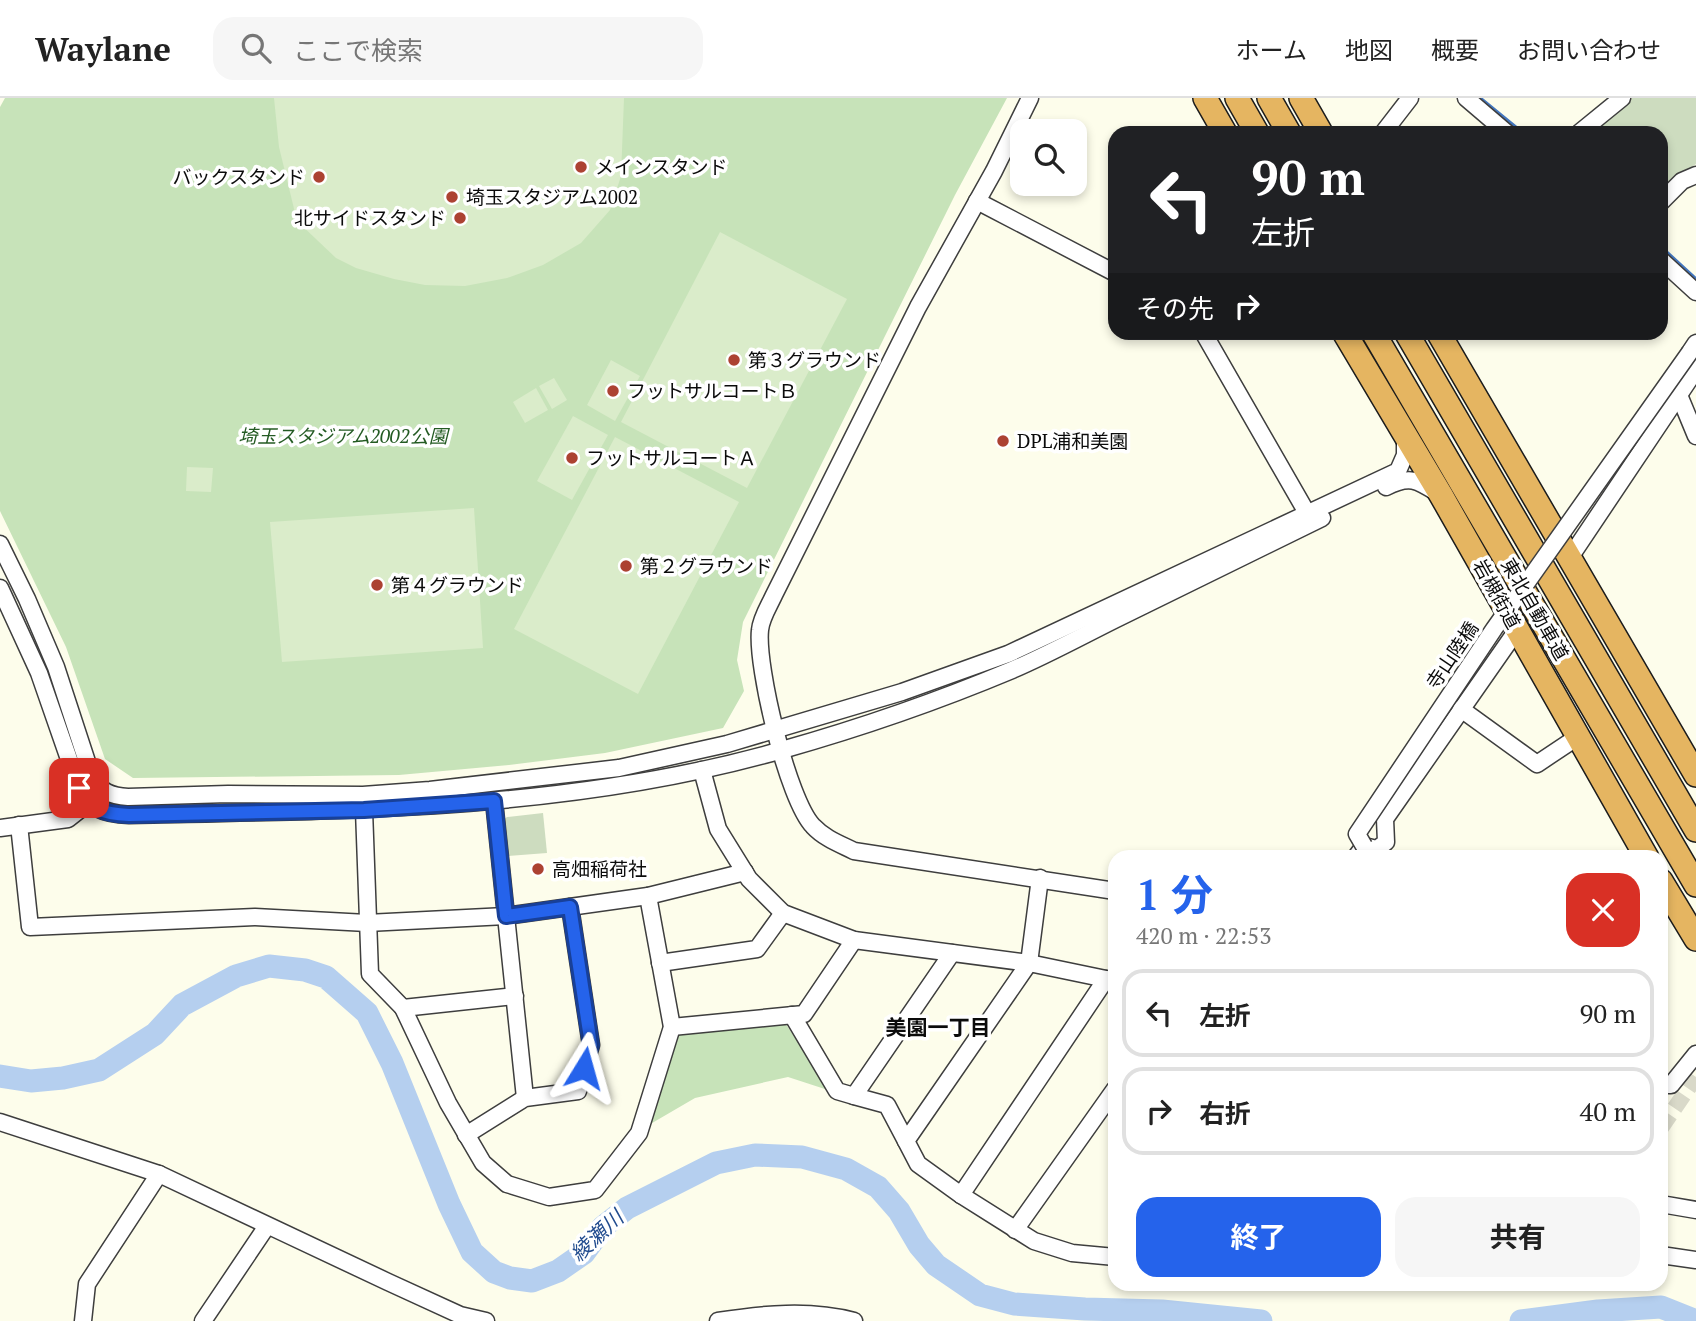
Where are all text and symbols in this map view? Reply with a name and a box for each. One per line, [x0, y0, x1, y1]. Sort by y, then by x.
search box [213, 17, 703, 80]
text: Waylane [35, 27, 171, 70]
icon: search [237, 29, 275, 67]
text: ここで検索 [293, 33, 423, 67]
text: ホーム [1236, 34, 1307, 66]
text: 地図 [1345, 34, 1393, 66]
text: 概要 [1431, 34, 1479, 66]
text: お問い合わせ [1517, 34, 1661, 66]
map controls [1010, 119, 1087, 196]
button: search [1010, 119, 1087, 196]
text: 90 m [1251, 144, 1365, 209]
place label: メインスタンド [595, 154, 728, 179]
icon: left [1136, 154, 1227, 245]
marker: メインスタンド [573, 159, 589, 175]
place label: バックスタンド [173, 164, 305, 189]
marker: バックスタンド [311, 169, 327, 185]
place label: 埼玉スタジアム2002 [466, 184, 638, 209]
marker: 埼玉スタジアム2002 [444, 189, 460, 205]
place label: 北サイドスタンド [294, 205, 446, 230]
marker: 北サイドスタンド [452, 210, 468, 226]
text: 左折 [1251, 211, 1315, 253]
icon: right [1228, 287, 1266, 325]
text: その先 [1136, 291, 1214, 325]
place label: 第３グラウンド [748, 347, 881, 372]
marker: 第３グラウンド [726, 352, 742, 368]
place label: フットサルコートＢ [627, 378, 798, 403]
marker: フットサルコートＢ [605, 383, 621, 399]
park label: 埼玉スタジアム2002公園 [238, 423, 451, 448]
place label: DPL浦和美園 [1017, 428, 1128, 453]
marker: DPL浦和美園 [995, 433, 1011, 449]
place label: フットサルコートＡ [586, 445, 757, 470]
marker: フットサルコートＡ [564, 450, 580, 466]
place label: 第２グラウンド [640, 553, 773, 578]
street label: 東北自動車道 [1496, 553, 1575, 664]
street label: 岩槻街道 [1468, 554, 1527, 633]
marker: 第２グラウンド [618, 558, 634, 574]
place label: 第４グラウンド [391, 572, 524, 597]
marker: 第４グラウンド [369, 577, 385, 593]
street label: 寺山陸橋 [1420, 616, 1483, 693]
pin [49, 758, 109, 818]
icon: arrive [60, 769, 98, 807]
place label: 高畑稲荷社 [552, 856, 647, 881]
marker: 高畑稲荷社 [530, 861, 546, 877]
text: 1 分 [1136, 866, 1213, 922]
button: close [1566, 873, 1640, 947]
text: 420 m · 22:53 [1136, 920, 1271, 951]
icon: left [1140, 994, 1178, 1032]
text: 90 m [1580, 996, 1636, 1030]
text: 左折 [1199, 998, 1251, 1032]
district label: 美園一丁目 [886, 1013, 991, 1041]
position arrow [547, 1031, 621, 1105]
icon: right [1140, 1092, 1178, 1130]
text: 40 m [1580, 1094, 1636, 1128]
text: 右折 [1199, 1096, 1251, 1130]
button: 終了 [1136, 1197, 1381, 1277]
button: 共有 [1395, 1197, 1640, 1277]
water label: 綾瀬川 [564, 1202, 630, 1267]

